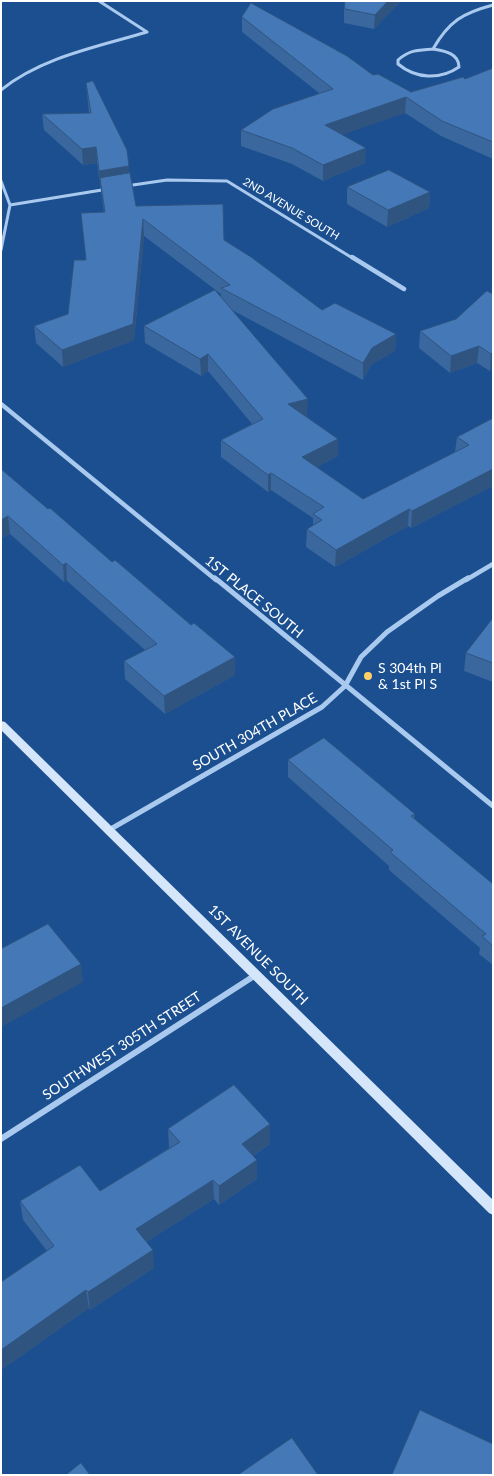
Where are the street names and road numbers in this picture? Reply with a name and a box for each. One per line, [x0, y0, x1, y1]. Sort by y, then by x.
street label: 2ND AVENUE SOUTH [240, 175, 342, 243]
street label: 1ST PLACE SOUTH [202, 552, 306, 642]
street label: SOUTH 304TH PLACE [190, 690, 320, 774]
street label: 1ST AVENUE SOUTH [204, 901, 312, 1009]
street label: SOUTHWEST 305TH STREET [39, 988, 205, 1104]

